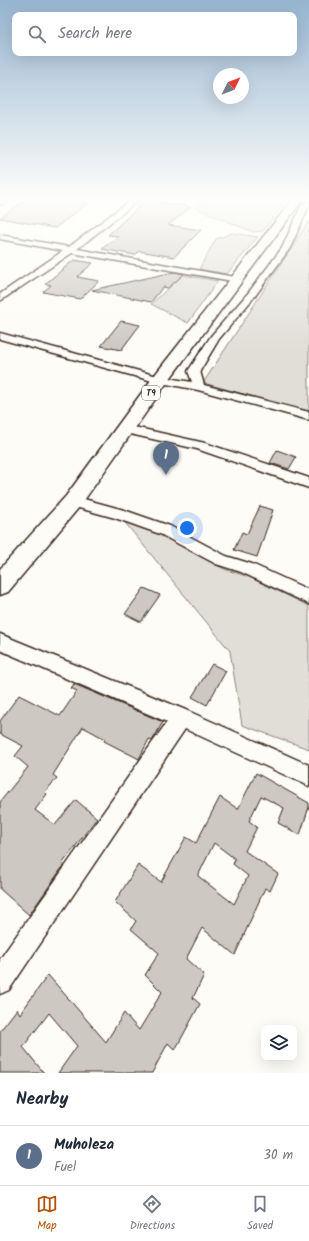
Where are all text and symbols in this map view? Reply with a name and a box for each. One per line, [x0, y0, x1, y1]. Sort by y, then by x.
search box [12, 12, 297, 56]
text: Search here [58, 22, 132, 46]
icon: search [26, 23, 48, 45]
north arrow [213, 68, 249, 104]
road number: T9 [142, 386, 160, 400]
pin: 1 [153, 442, 179, 475]
your location [177, 518, 197, 538]
map controls [261, 1025, 297, 1061]
button: layers [261, 1025, 297, 1061]
text: Nearby [16, 1086, 68, 1113]
text: Muholeza [54, 1133, 114, 1157]
text: 1 [27, 1145, 31, 1166]
text: 30 m [264, 1145, 293, 1166]
text: Fuel [54, 1157, 76, 1178]
tab: Map [36, 1193, 58, 1235]
tab: Directions [130, 1193, 175, 1235]
tab: Saved [247, 1193, 273, 1235]

